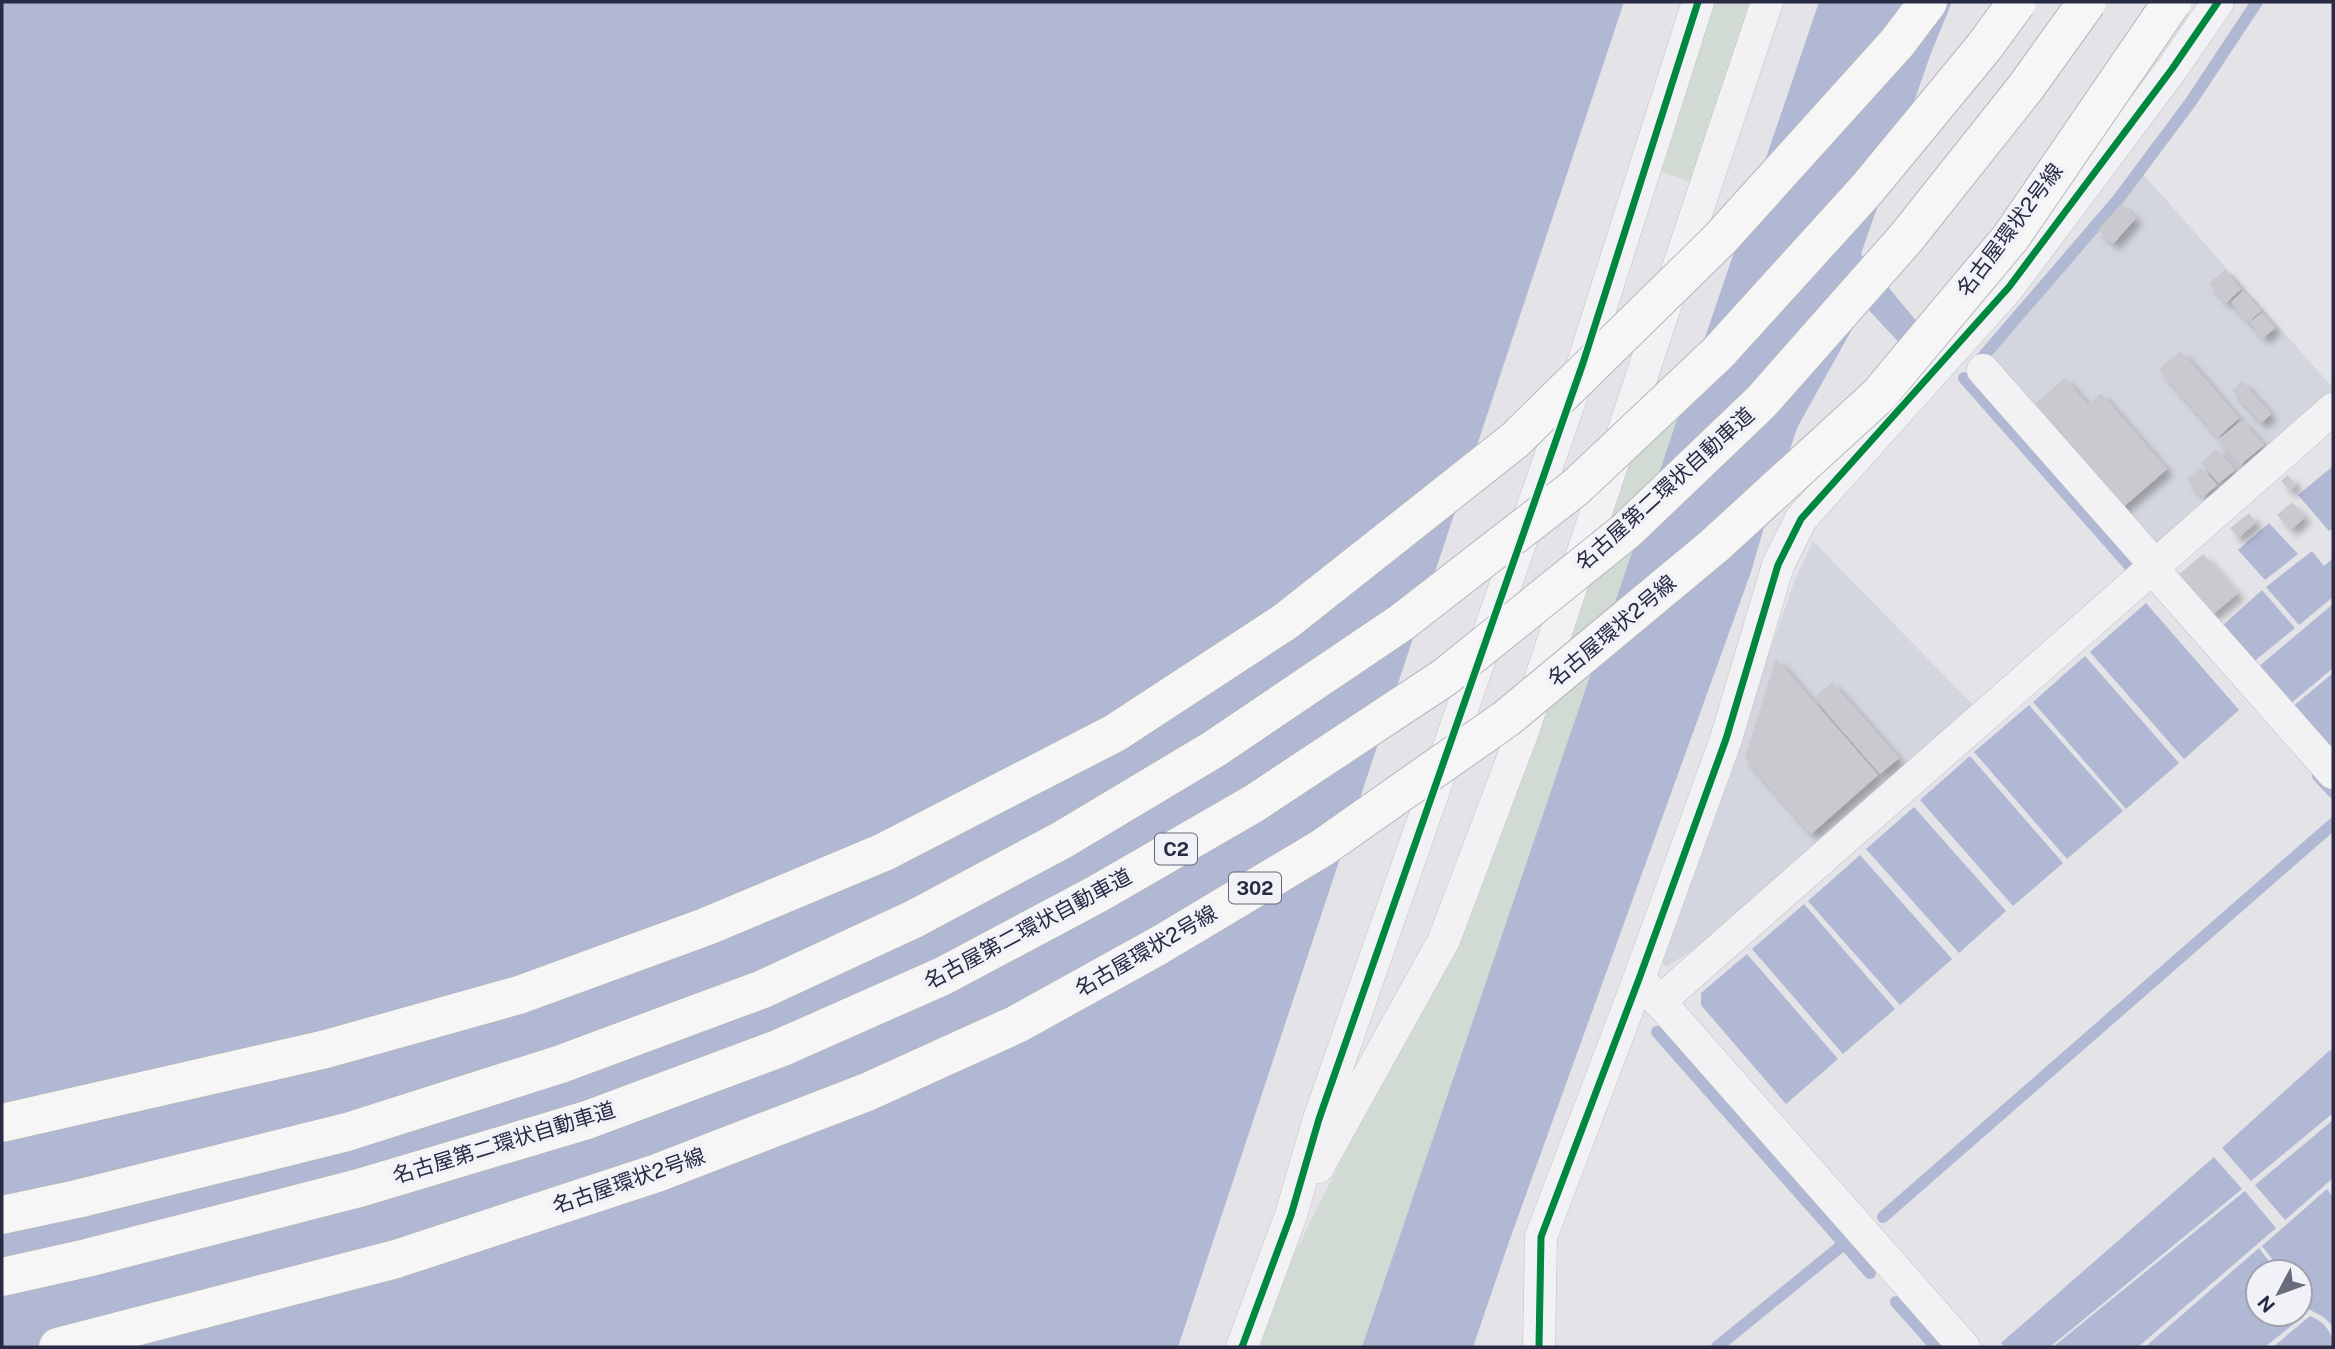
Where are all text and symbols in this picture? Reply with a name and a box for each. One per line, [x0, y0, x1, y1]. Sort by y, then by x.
street label: 名古屋環状2号線 [1952, 158, 2068, 301]
street label: 名古屋第二環状自動車道 [1570, 402, 1759, 575]
street label: 名古屋環状2号線 [1543, 570, 1681, 691]
road number: C2 [1155, 834, 1197, 864]
street label: 名古屋第二環状自動車道 [920, 863, 1136, 994]
road number: 302 [1229, 873, 1281, 904]
street label: 名古屋環状2号線 [1070, 900, 1221, 1001]
street label: 名古屋第二環状自動車道 [390, 1097, 618, 1188]
street label: 名古屋環状2号線 [549, 1143, 708, 1218]
north arrow [2244, 1258, 2314, 1328]
text: N [2253, 1291, 2279, 1317]

